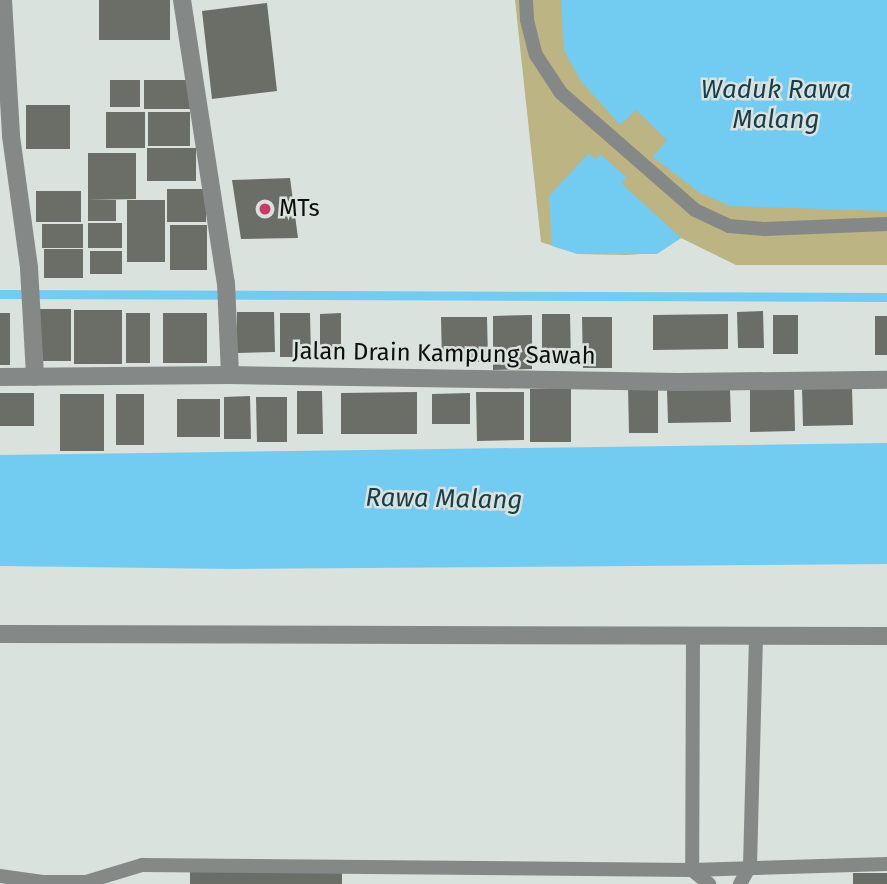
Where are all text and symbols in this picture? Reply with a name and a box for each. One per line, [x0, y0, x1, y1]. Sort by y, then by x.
water label: Waduk Rawa Malang [701, 74, 851, 136]
place label: MTs [279, 195, 320, 223]
marker: MTs [257, 201, 273, 217]
street label: Jalan Drain Kampung Sawah [292, 337, 596, 371]
water label: Rawa Malang [365, 482, 523, 516]

